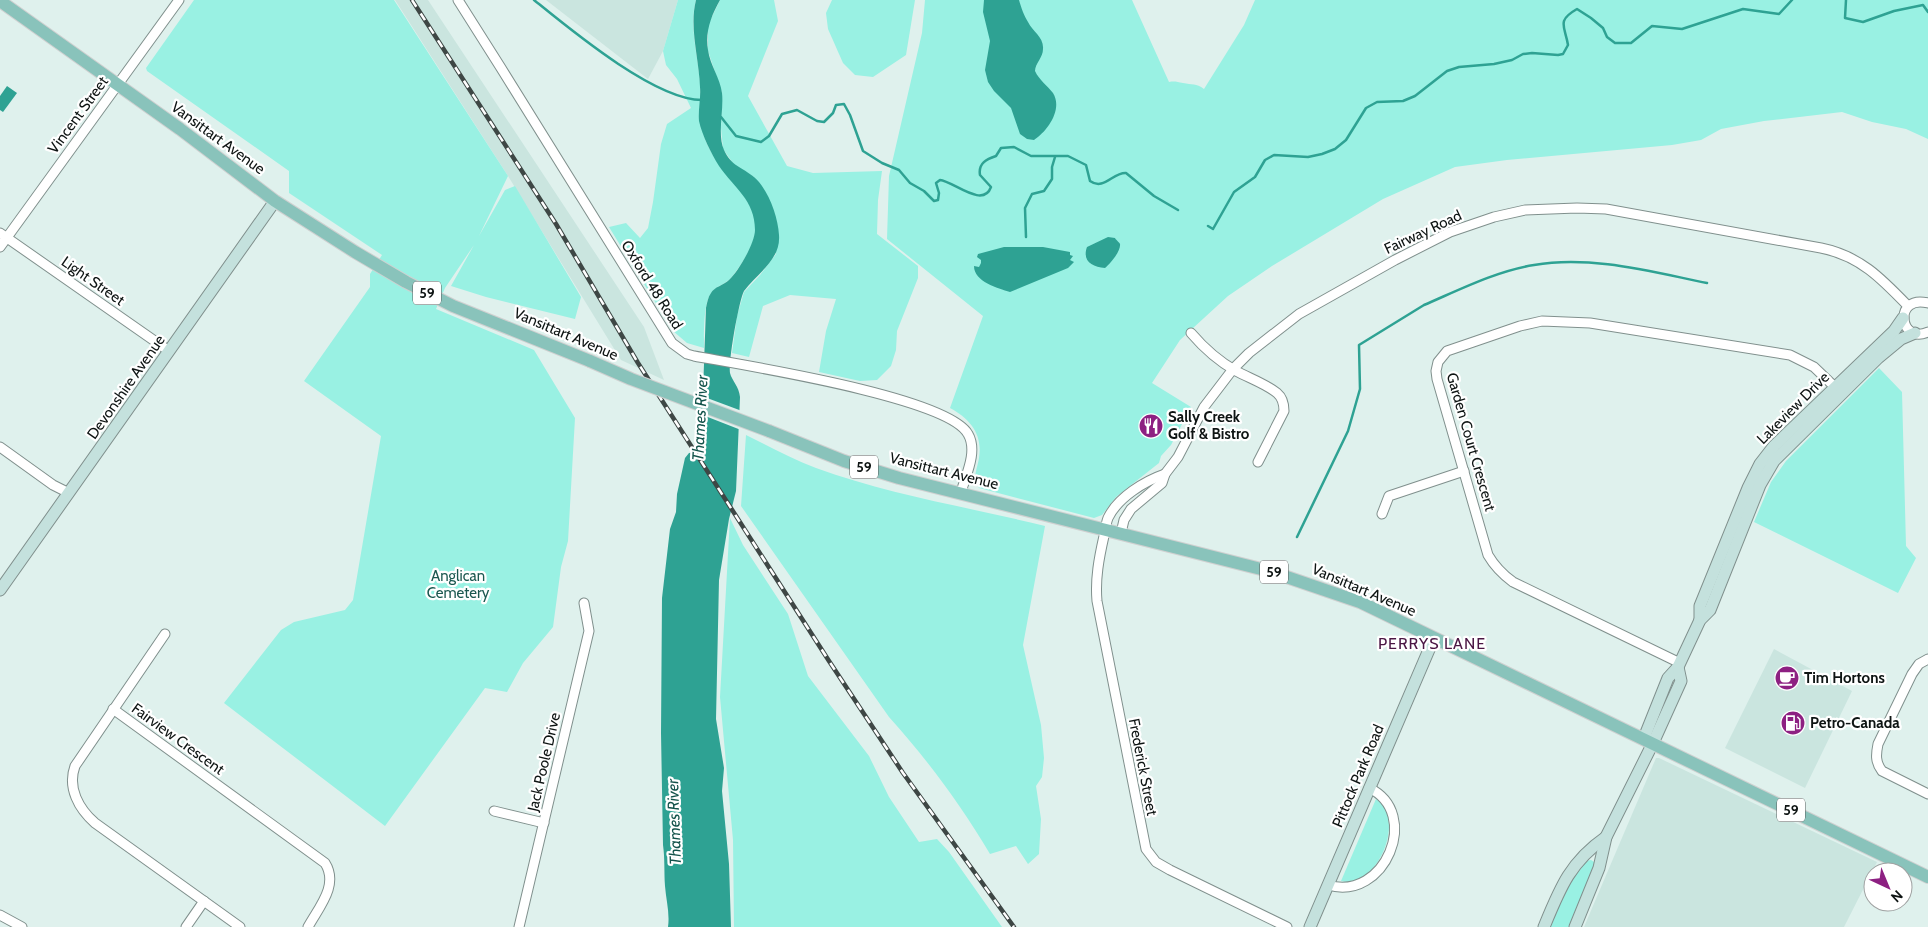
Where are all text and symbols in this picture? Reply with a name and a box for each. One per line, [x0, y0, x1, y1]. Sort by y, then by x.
street label: Vincent Street [44, 73, 112, 157]
street label: Vansittart Avenue [168, 98, 269, 178]
street label: Fairway Road [1381, 206, 1465, 258]
street label: Oxford 48 Road [617, 237, 687, 333]
street label: Light Street [58, 253, 128, 309]
road number: 59 [413, 282, 441, 304]
street label: Vansittart Avenue [511, 304, 621, 364]
street label: Devonshire Avenue [83, 331, 169, 443]
street label: Lakeview Drive [1753, 368, 1833, 448]
street label: Garden Court Crescent [1443, 371, 1499, 513]
water label: Thames River [688, 373, 712, 462]
place label: Sally Creek Golf & Bistro [1168, 408, 1250, 443]
restaurant icon: Sally Creek Golf & Bistro [1138, 413, 1164, 439]
street label: Vansittart Avenue [888, 449, 1001, 493]
road number: 59 [850, 456, 878, 478]
road number: 59 [1260, 560, 1288, 584]
street label: Vansittart Avenue [1309, 560, 1419, 620]
park label: Anglican Cemetery [427, 567, 490, 602]
district label: PERRYS LANE [1378, 634, 1486, 653]
cafe icon: Tim Hortons [1774, 665, 1800, 691]
place label: Tim Hortons [1804, 669, 1885, 687]
street label: Fairview Crescent [128, 699, 228, 779]
fuel station icon: Petro-Canada [1780, 710, 1806, 736]
street label: Jack Poole Drive [524, 711, 564, 814]
place label: Petro-Canada [1810, 714, 1900, 732]
street label: Frederick Street [1125, 717, 1161, 817]
street label: Pittock Park Road [1328, 722, 1388, 830]
water label: Thames River [663, 778, 685, 865]
road number: 59 [1777, 798, 1805, 822]
north arrow [1863, 862, 1913, 912]
text: N [1887, 886, 1907, 906]

